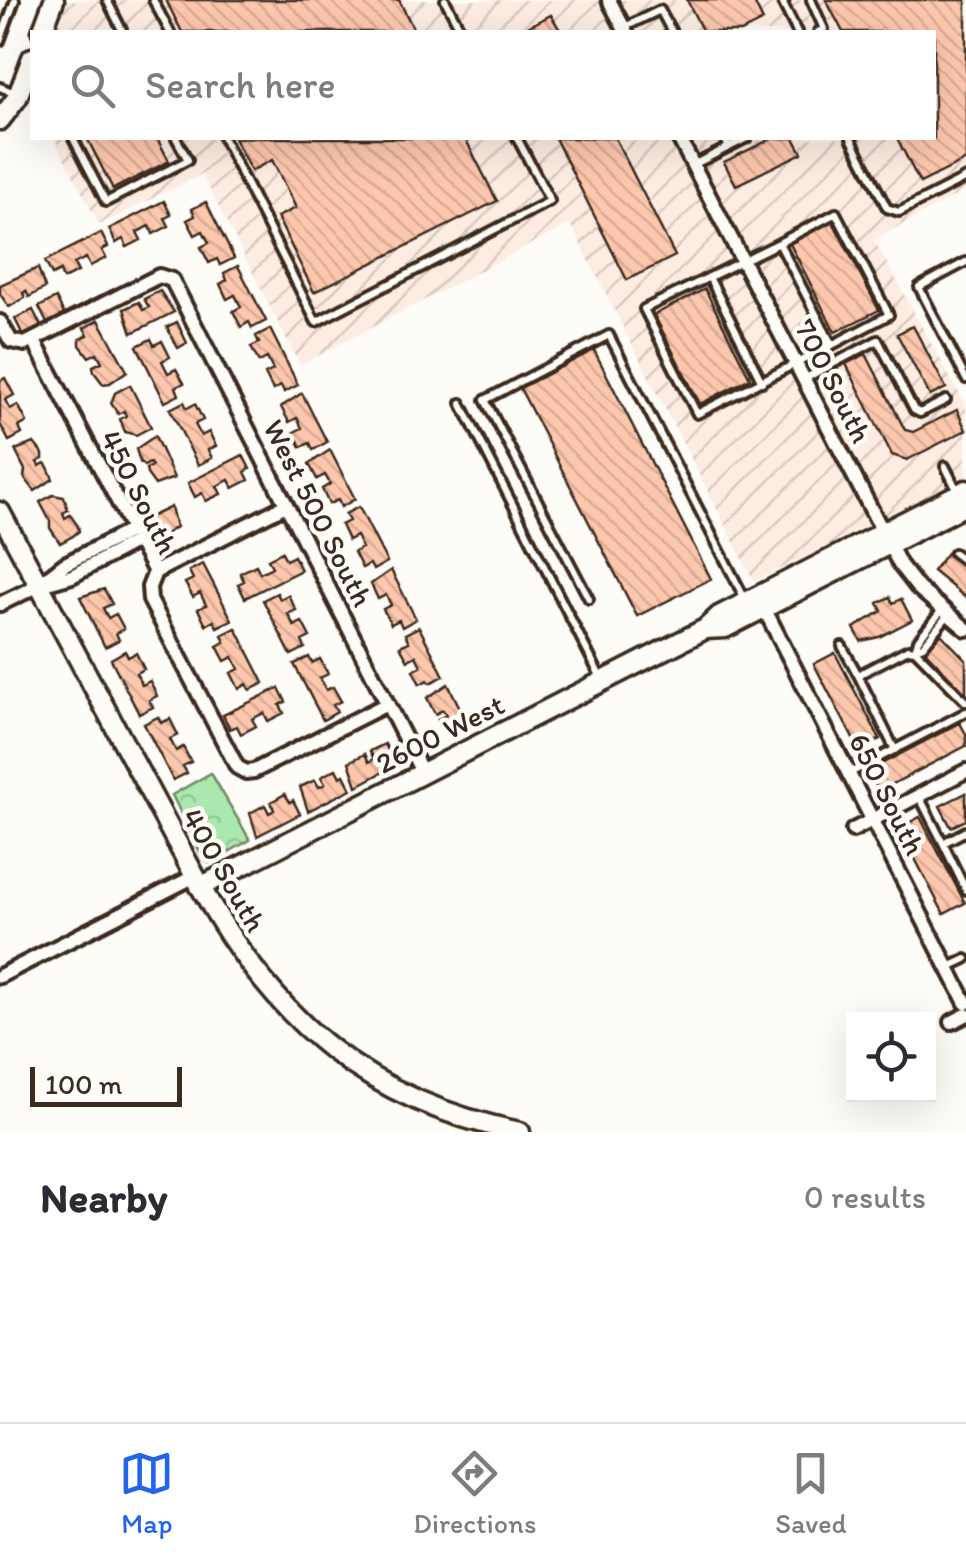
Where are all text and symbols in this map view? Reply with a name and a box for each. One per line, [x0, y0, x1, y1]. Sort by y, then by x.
search box [30, 30, 936, 140]
icon: search [65, 58, 120, 113]
text: Search here [145, 62, 336, 108]
street label: 700 South [787, 313, 880, 449]
street label: West 500 South [255, 413, 381, 612]
street label: 450 South [92, 424, 186, 560]
street label: 2600 West [370, 686, 510, 782]
street label: 650 South [841, 727, 934, 861]
street label: 400 South [174, 801, 275, 938]
map controls [846, 1012, 936, 1102]
button: locate [846, 1012, 936, 1102]
scale bar [30, 1062, 182, 1106]
text: 100 m [45, 1067, 122, 1101]
text: Nearby [40, 1172, 167, 1223]
text: 0 results [804, 1178, 926, 1216]
tab: Map [119, 1446, 174, 1540]
tab: Directions [413, 1446, 536, 1540]
tab: Saved [775, 1446, 847, 1540]

